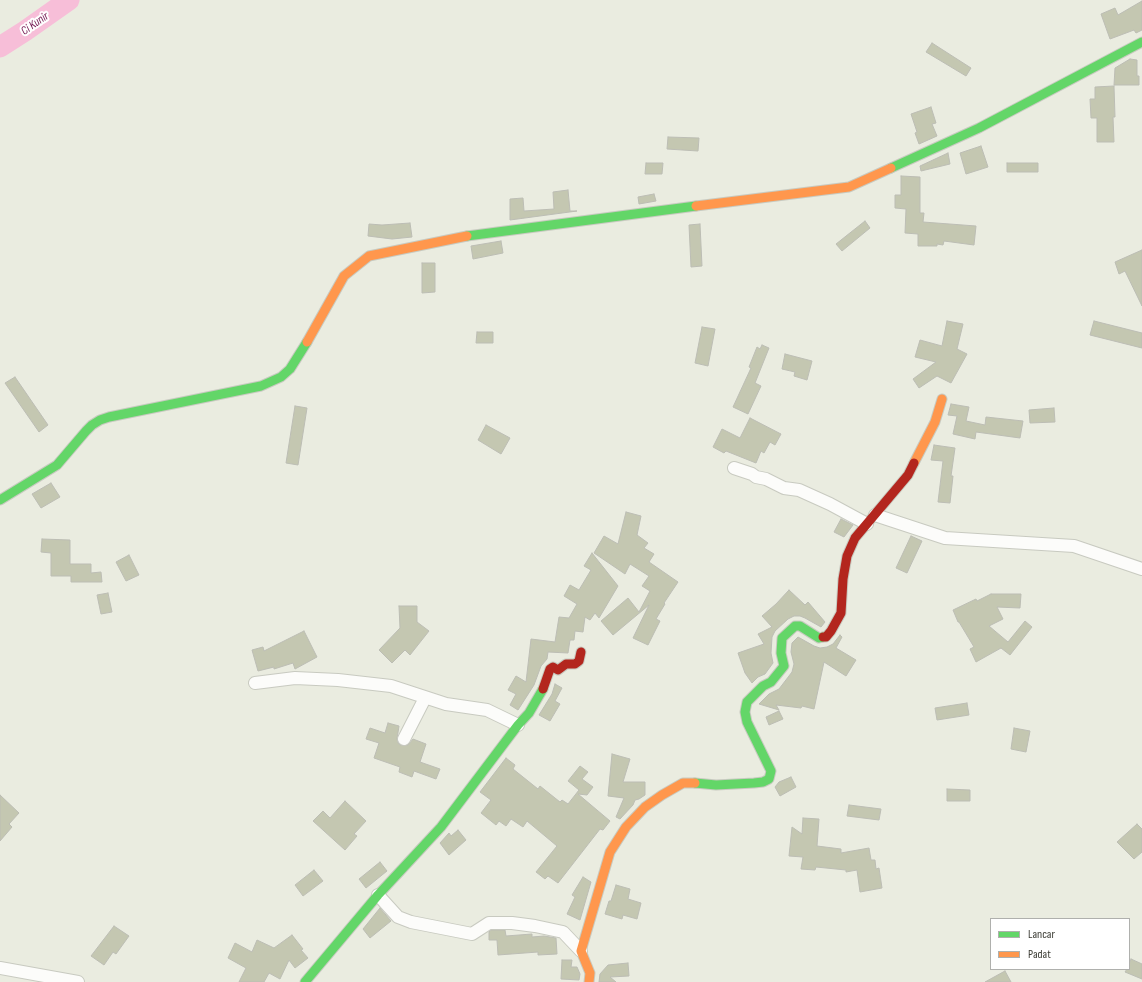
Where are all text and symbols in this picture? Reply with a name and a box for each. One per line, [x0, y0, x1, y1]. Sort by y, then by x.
water label: Ci Kunir [18, 9, 52, 39]
legend [990, 918, 1130, 970]
text: Lancar [1028, 927, 1055, 942]
text: Padat [1028, 947, 1051, 962]

